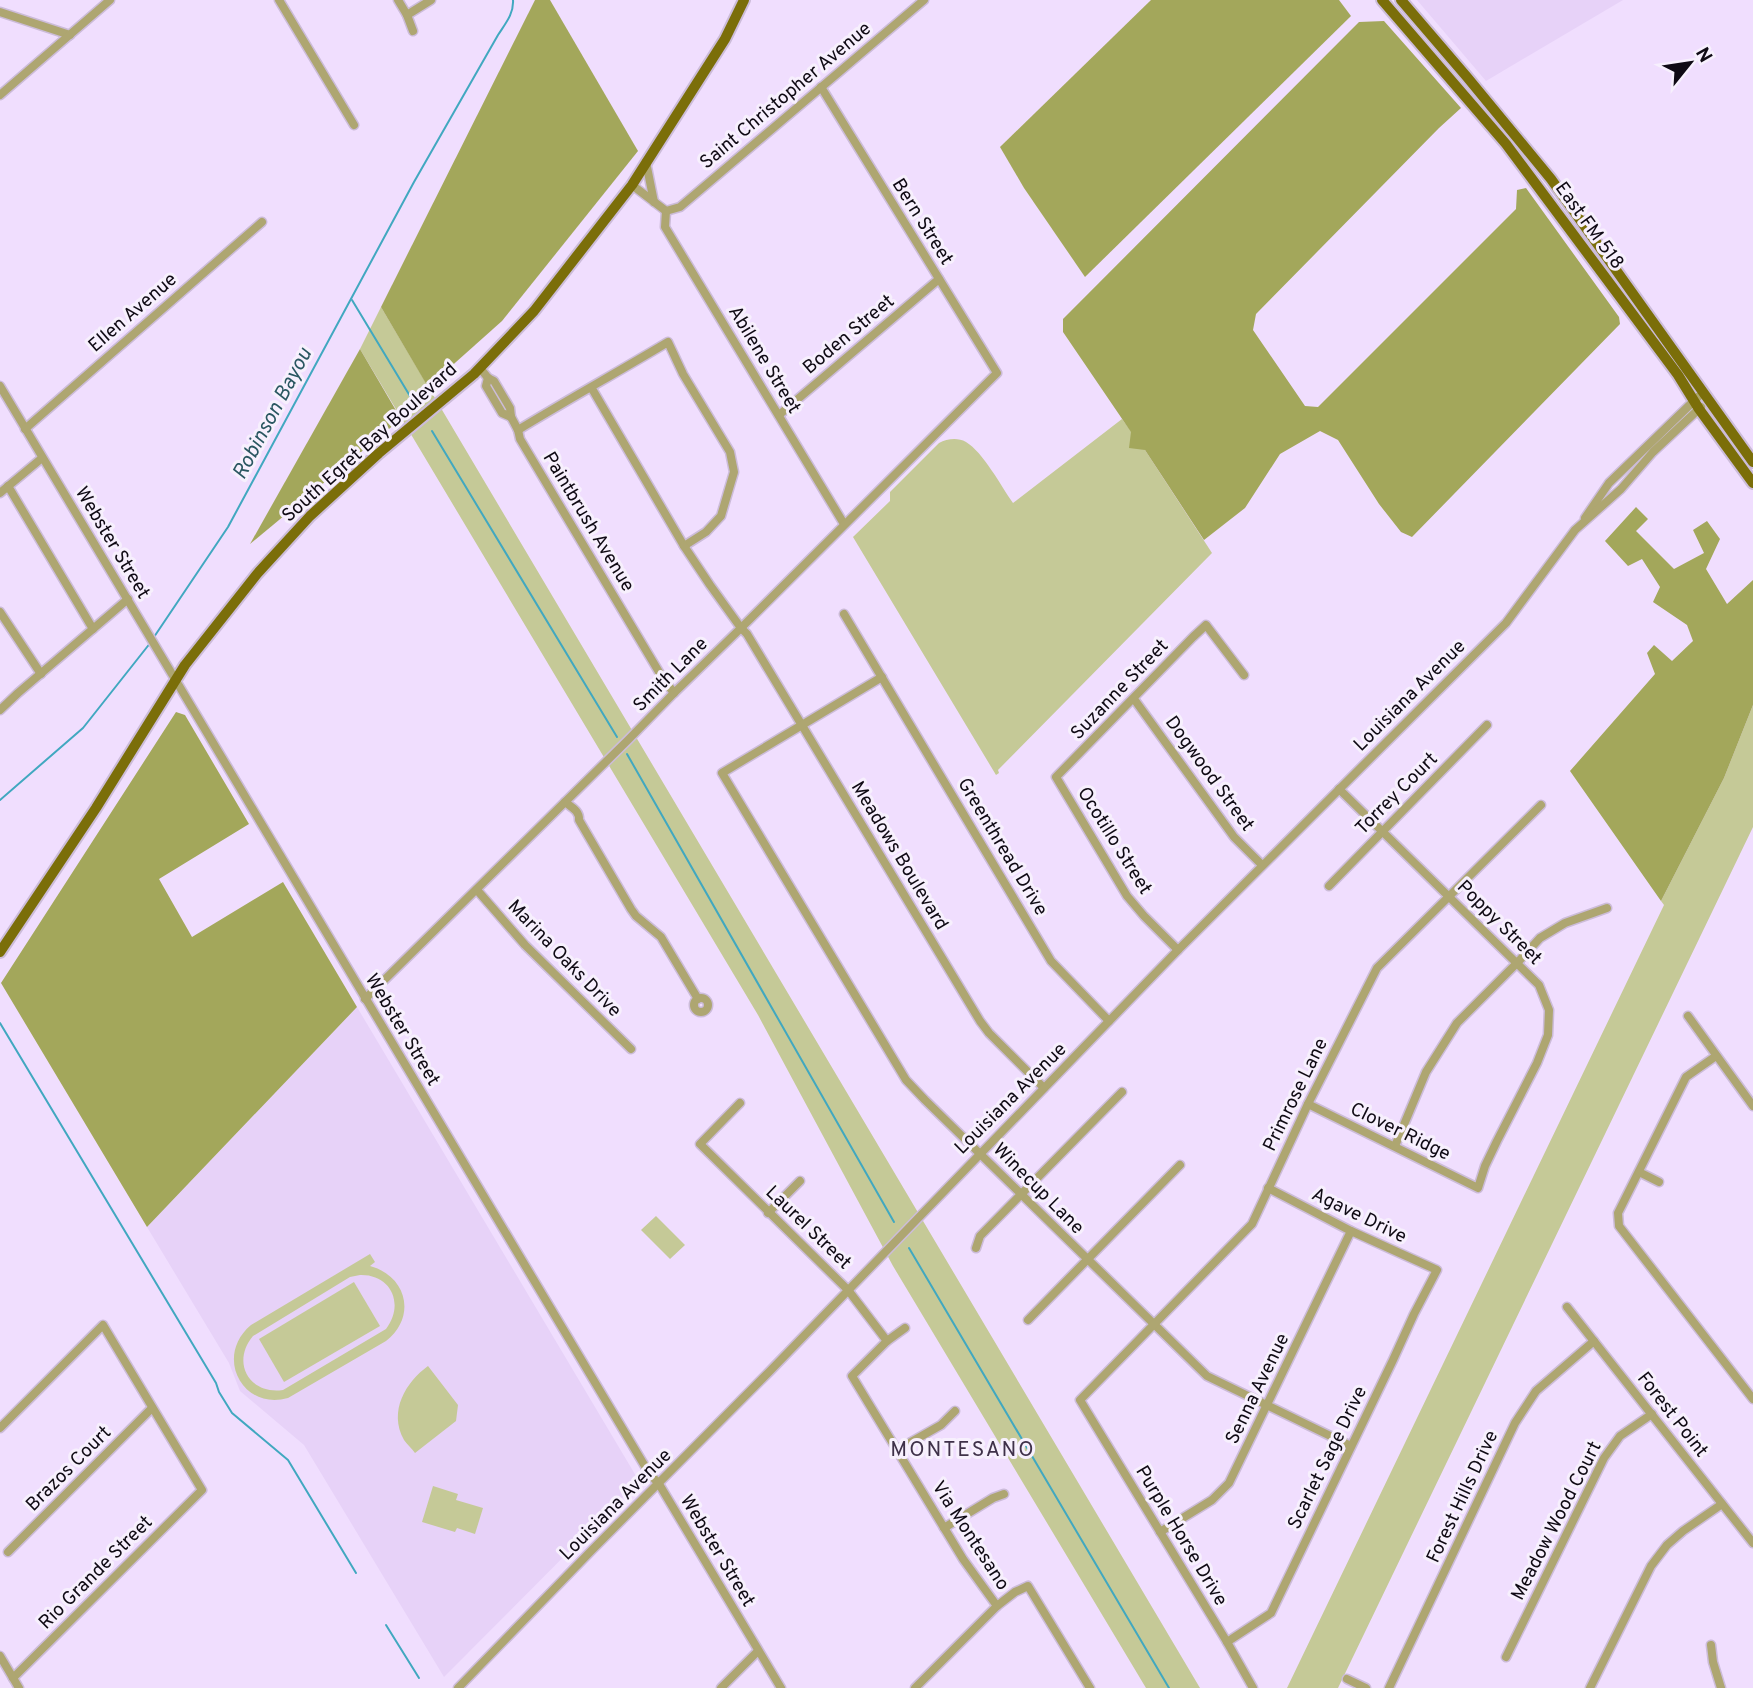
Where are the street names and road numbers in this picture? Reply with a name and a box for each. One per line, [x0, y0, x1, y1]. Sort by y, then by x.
street label: Saint Christopher Avenue [695, 17, 877, 175]
street label: Bern Street [886, 174, 958, 270]
street label: East FM 518 [1549, 177, 1629, 275]
street label: Ellen Avenue [84, 268, 182, 358]
street label: Boden Street [798, 290, 900, 380]
street label: Abilene Street [722, 302, 806, 418]
street label: South Egret Bay Boulevard [277, 358, 463, 528]
street label: Paintbrush Avenue [537, 448, 639, 596]
street label: Webster Street [69, 483, 155, 603]
street label: Smith Lane [628, 632, 714, 718]
street label: Suzanne Street [1066, 635, 1174, 745]
street label: Louisiana Avenue [1349, 635, 1471, 757]
street label: Dogwood Street [1159, 712, 1259, 836]
street label: Torrey Court [1351, 748, 1443, 840]
street label: Greenthread Drive [951, 774, 1053, 920]
street label: Meadows Boulevard [845, 777, 953, 935]
street label: Ocotillo Street [1071, 783, 1157, 899]
street label: Poppy Street [1451, 875, 1547, 971]
street label: Marina Oaks Drive [502, 895, 626, 1023]
street label: Webster Street [359, 970, 445, 1090]
street label: Primrose Lane [1258, 1034, 1334, 1156]
street label: Louisiana Avenue [950, 1038, 1072, 1160]
street label: Clover Ridge [1346, 1097, 1454, 1167]
street label: Winecup Lane [987, 1138, 1089, 1240]
street label: Laurel Street [760, 1181, 856, 1275]
street label: Agave Drive [1308, 1183, 1410, 1249]
street label: Senna Avenue [1221, 1330, 1295, 1448]
street label: Forest Point [1631, 1367, 1713, 1463]
street label: Scarlet Sage Drive [1283, 1382, 1373, 1534]
street label: Brazos Court [21, 1421, 117, 1517]
street label: Forest Hills Drive [1422, 1427, 1504, 1567]
street label: Meadow Wood Court [1506, 1437, 1608, 1605]
street label: Louisiana Avenue [555, 1444, 677, 1566]
street label: Purple Horse Drive [1130, 1461, 1232, 1611]
street label: Via Montesano [926, 1477, 1014, 1595]
street label: Webster Street [674, 1491, 760, 1611]
street label: Rio Grande Street [34, 1511, 158, 1635]

